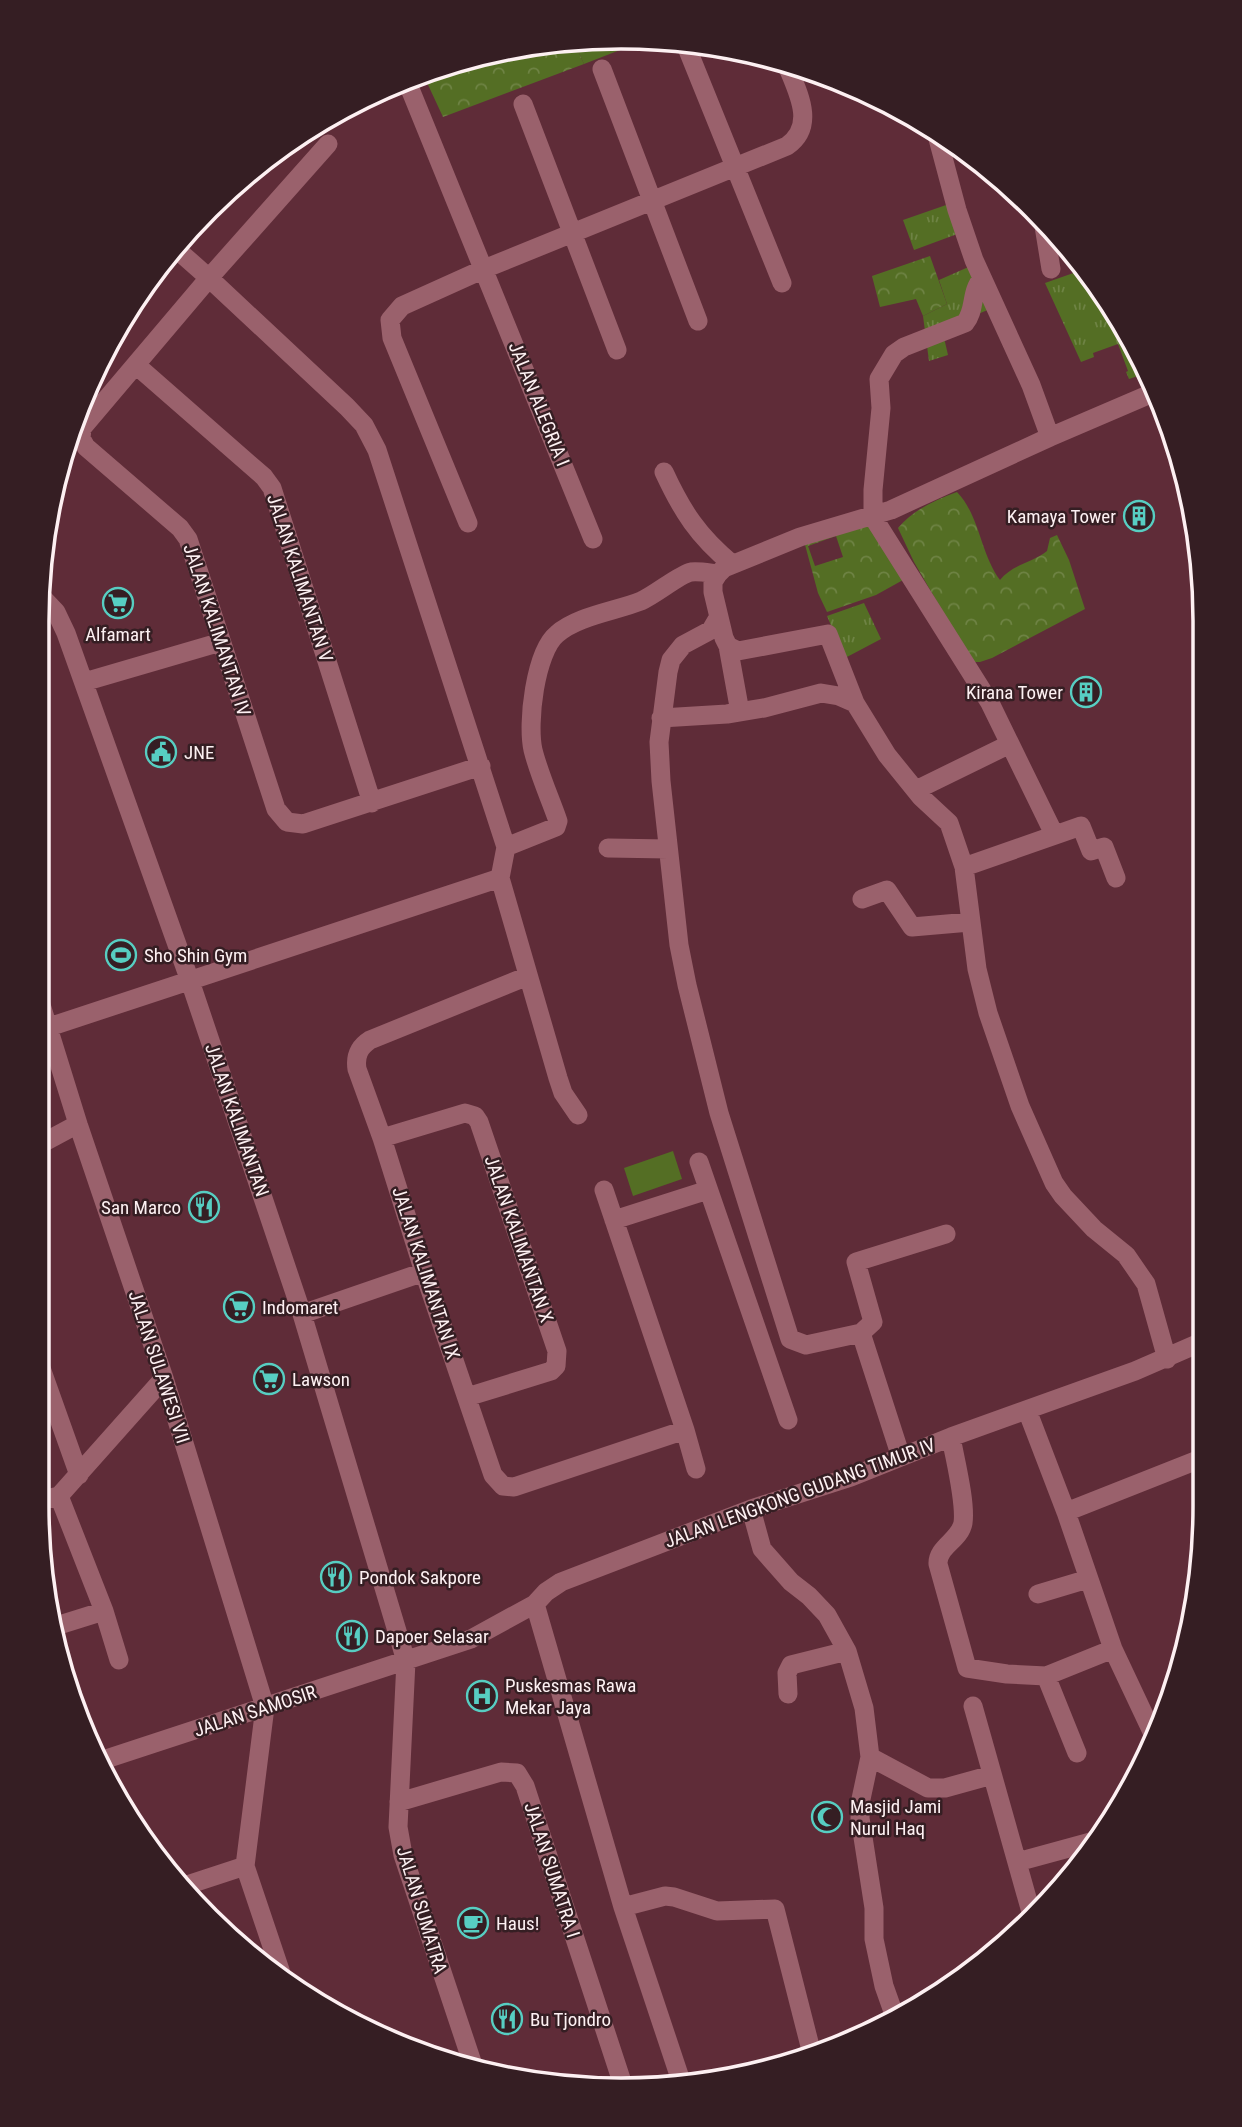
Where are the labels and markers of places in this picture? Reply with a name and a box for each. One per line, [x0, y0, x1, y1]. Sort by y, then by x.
building icon: Kamaya Tower [1122, 499, 1156, 533]
place label: Kamaya Tower [1007, 505, 1116, 528]
supermarket icon: Alfamart [101, 586, 135, 620]
place label: Alfamart [85, 623, 151, 646]
building icon: Kirana Tower [1069, 675, 1103, 709]
place label: Kirana Tower [966, 681, 1063, 704]
public building icon: JNE [144, 735, 178, 769]
place label: JNE [184, 741, 214, 764]
sports icon: Sho Shin Gym [104, 938, 138, 972]
place label: Sho Shin Gym [144, 944, 247, 967]
restaurant icon: San Marco [187, 1190, 221, 1224]
place label: San Marco [101, 1196, 181, 1219]
supermarket icon: Indomaret [222, 1290, 256, 1324]
place label: Indomaret [262, 1296, 338, 1319]
supermarket icon: Lawson [252, 1362, 286, 1396]
place label: Lawson [292, 1368, 350, 1391]
restaurant icon: Pondok Sakpore [319, 1560, 353, 1594]
place label: Pondok Sakpore [359, 1566, 481, 1589]
restaurant icon: Dapoer Selasar [335, 1619, 369, 1653]
place label: Dapoer Selasar [375, 1625, 489, 1648]
place label: Puskesmas Rawa Mekar Jaya [505, 1674, 636, 1719]
hospital icon: Puskesmas Rawa Mekar Jaya [465, 1679, 499, 1713]
place label: Masjid Jami Nurul Haq [850, 1795, 941, 1840]
mosque icon: Masjid Jami Nurul Haq [810, 1800, 844, 1834]
cafe icon: Haus! [456, 1906, 490, 1940]
place label: Haus! [496, 1912, 539, 1935]
restaurant icon: Bu Tjondro [490, 2002, 524, 2036]
place label: Bu Tjondro [530, 2008, 611, 2031]

